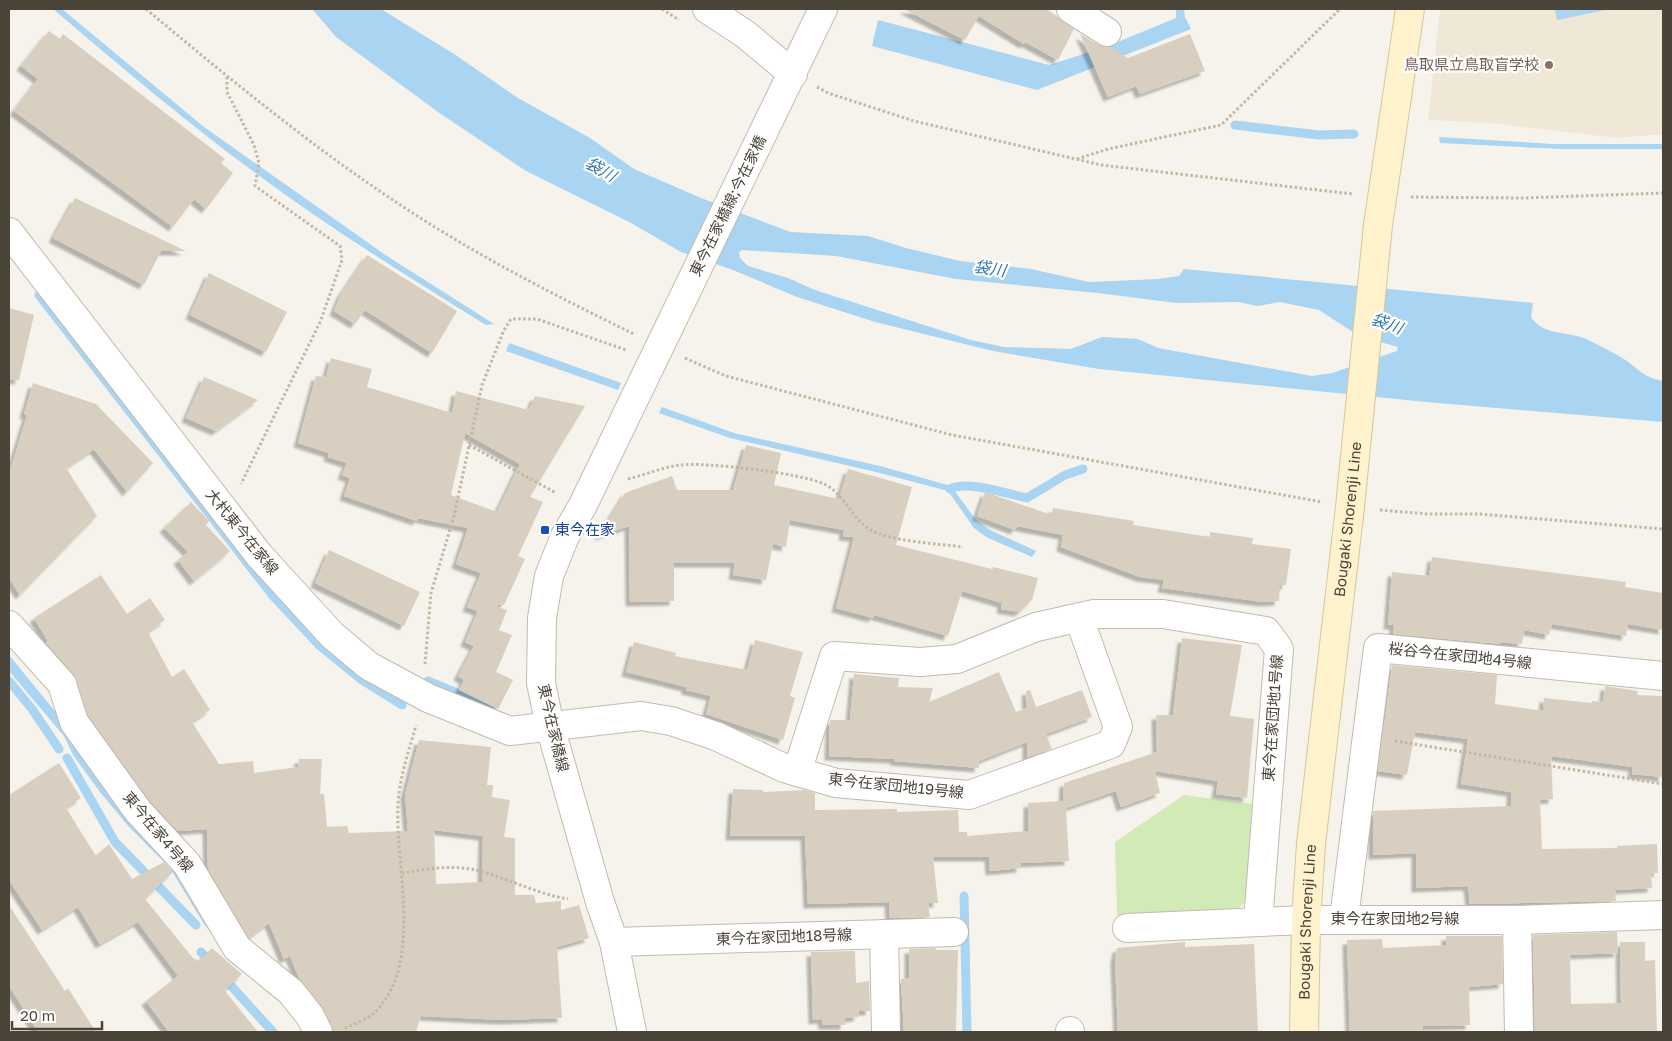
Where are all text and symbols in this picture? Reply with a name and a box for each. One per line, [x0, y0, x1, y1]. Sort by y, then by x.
place label: 鳥取県立鳥取盲学校 [1404, 55, 1539, 73]
marker: 鳥取県立鳥取盲学校 [1543, 59, 1555, 71]
street label: 東今在家橋線;今在家橋 [685, 132, 769, 279]
water label: 袋川 [582, 152, 622, 187]
water label: 袋川 [973, 256, 1009, 281]
water label: 袋川 [1369, 308, 1407, 339]
street label: Bougaki Shorenji Line [1330, 440, 1364, 598]
street label: 大杙東今在家線 [203, 485, 283, 578]
place label: 東今在家 [555, 520, 615, 538]
marker: 東今在家 [539, 524, 551, 536]
street label: 桜谷今在家団地4号線 [1387, 639, 1533, 671]
street label: 東今在家団地1号線 [1259, 654, 1285, 782]
street label: 東今在家橋線 [535, 682, 573, 774]
street label: 東今在家団地19号線 [827, 769, 965, 801]
street label: 東今在家4号線 [120, 788, 198, 875]
street label: Bougaki Shorenji Line [1295, 843, 1319, 1000]
street label: 東今在家団地2号線 [1331, 909, 1459, 927]
street label: 東今在家団地18号線 [715, 925, 852, 947]
scale bar [12, 998, 102, 1030]
text: 20 m [20, 1006, 55, 1024]

